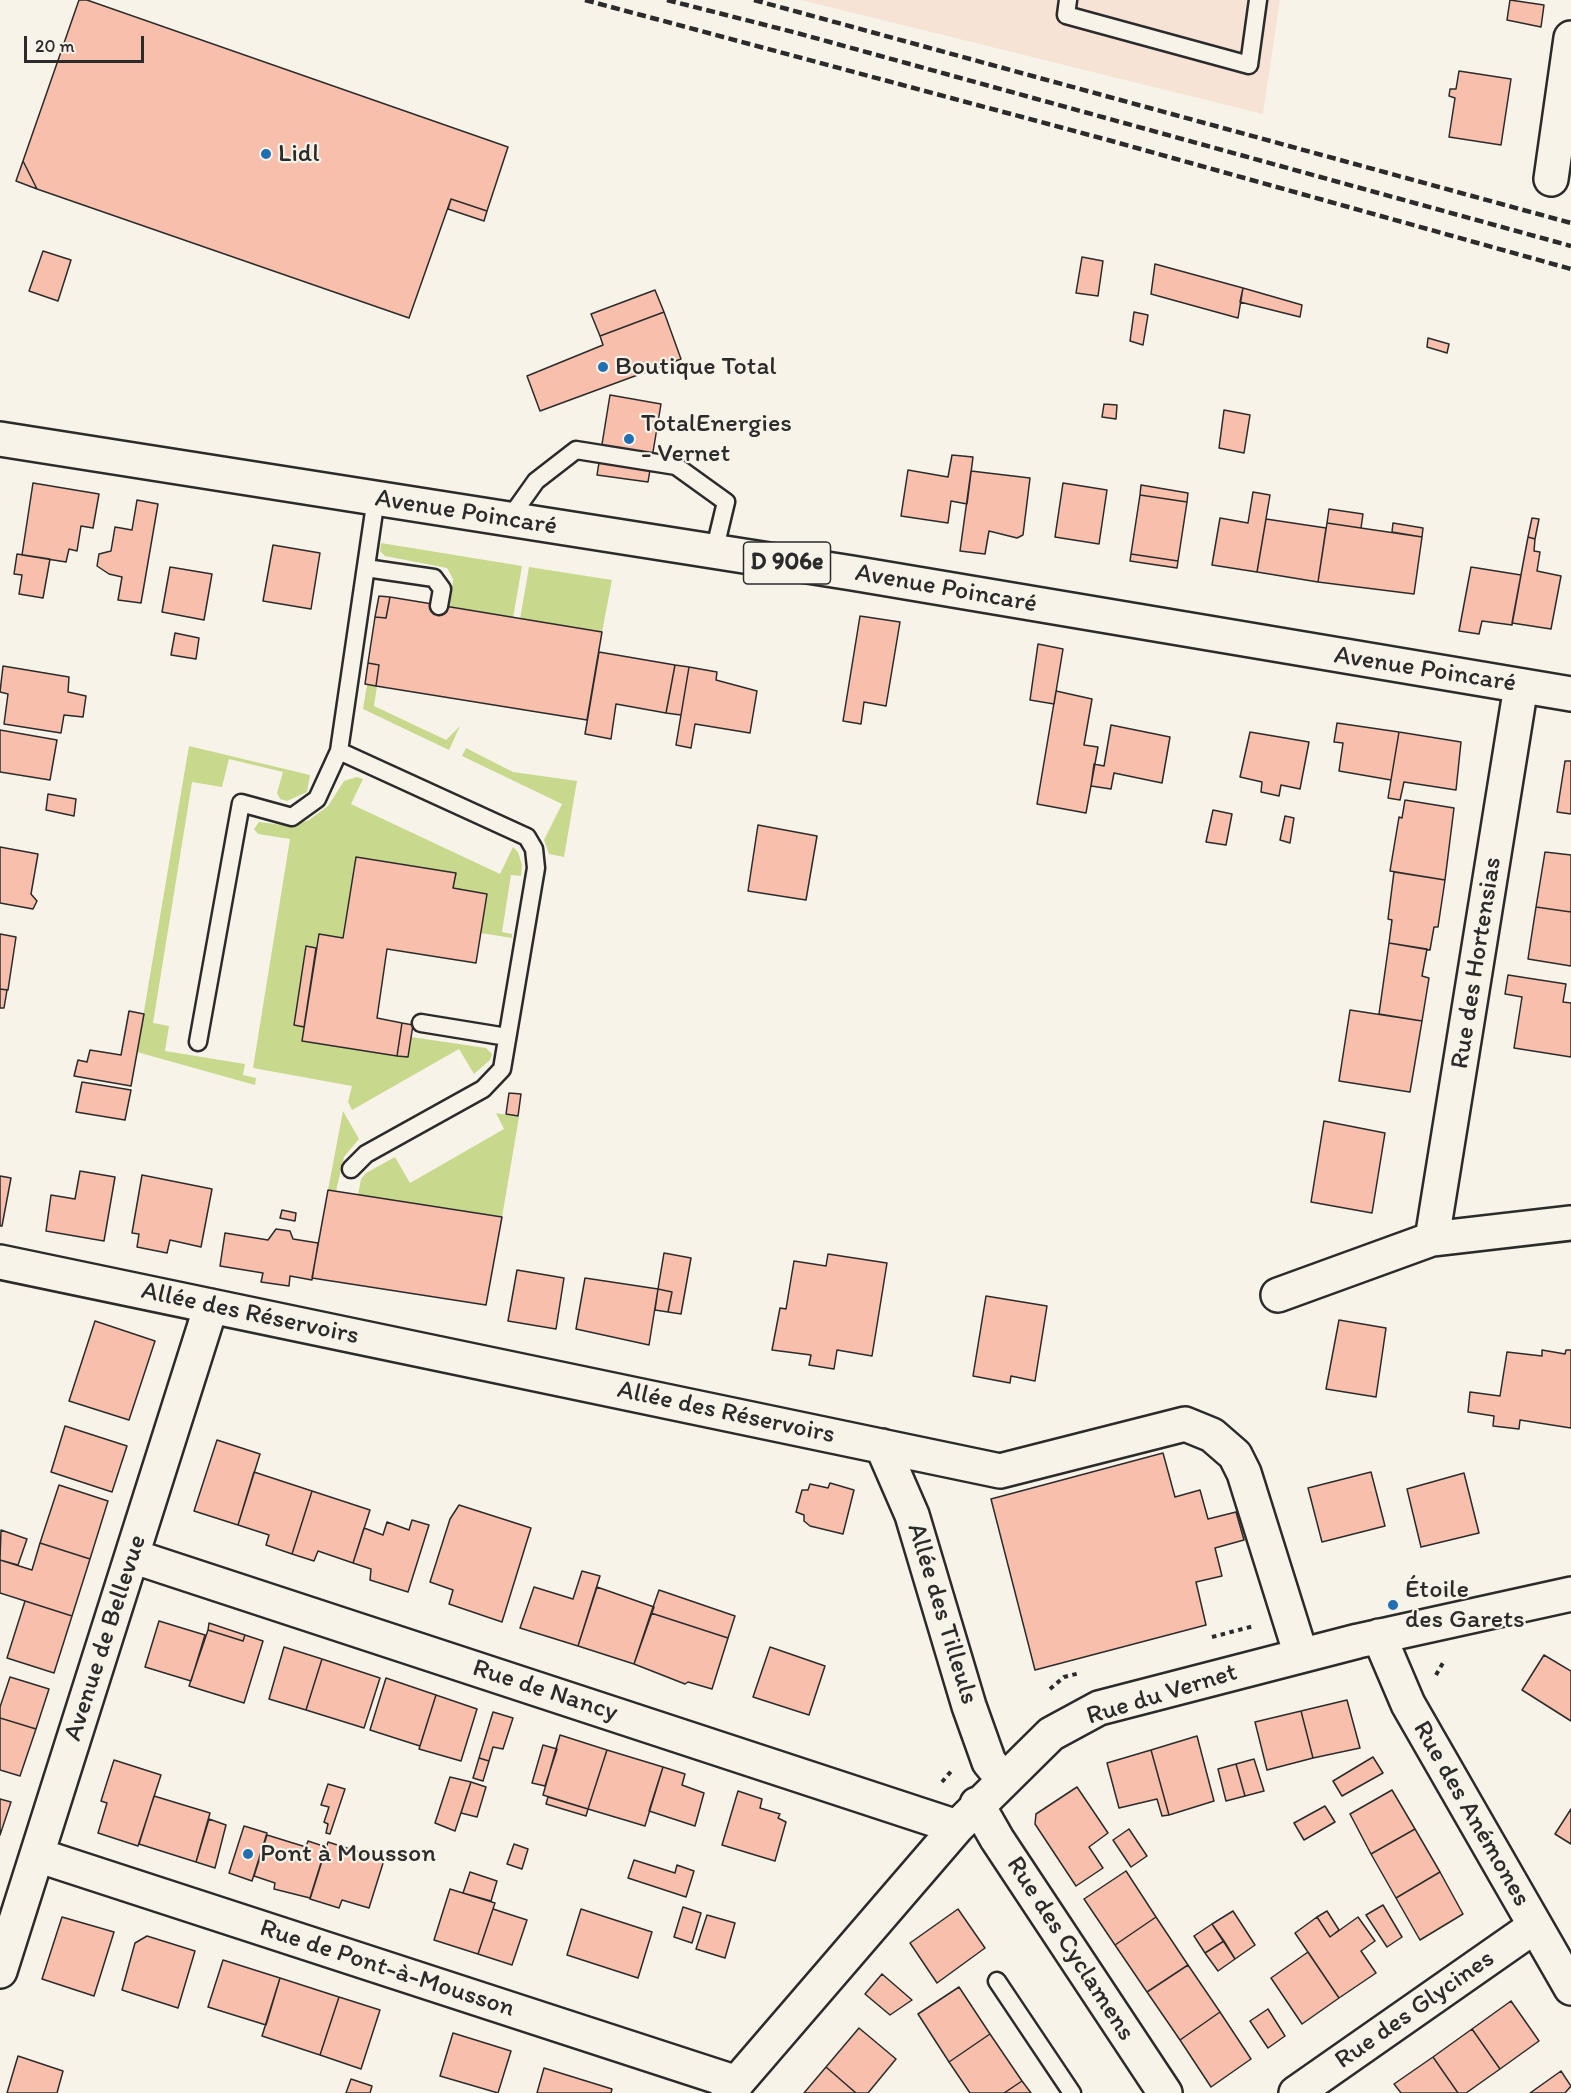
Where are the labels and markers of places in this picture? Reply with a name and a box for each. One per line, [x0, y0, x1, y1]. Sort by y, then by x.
place label: Lidl [278, 138, 319, 170]
marker: Lidl [259, 147, 273, 161]
place label: Boutique Total [615, 351, 777, 383]
marker: Boutique Total [596, 360, 610, 374]
place label: TotalEnergies - Vernet [641, 408, 792, 470]
marker: TotalEnergies - Vernet [622, 432, 636, 446]
place label: Étoile des Garets [1405, 1574, 1525, 1636]
marker: Étoile des Garets [1386, 1598, 1400, 1612]
place label: Pont à Mousson [260, 1838, 436, 1870]
marker: Pont à Mousson [241, 1847, 255, 1861]

